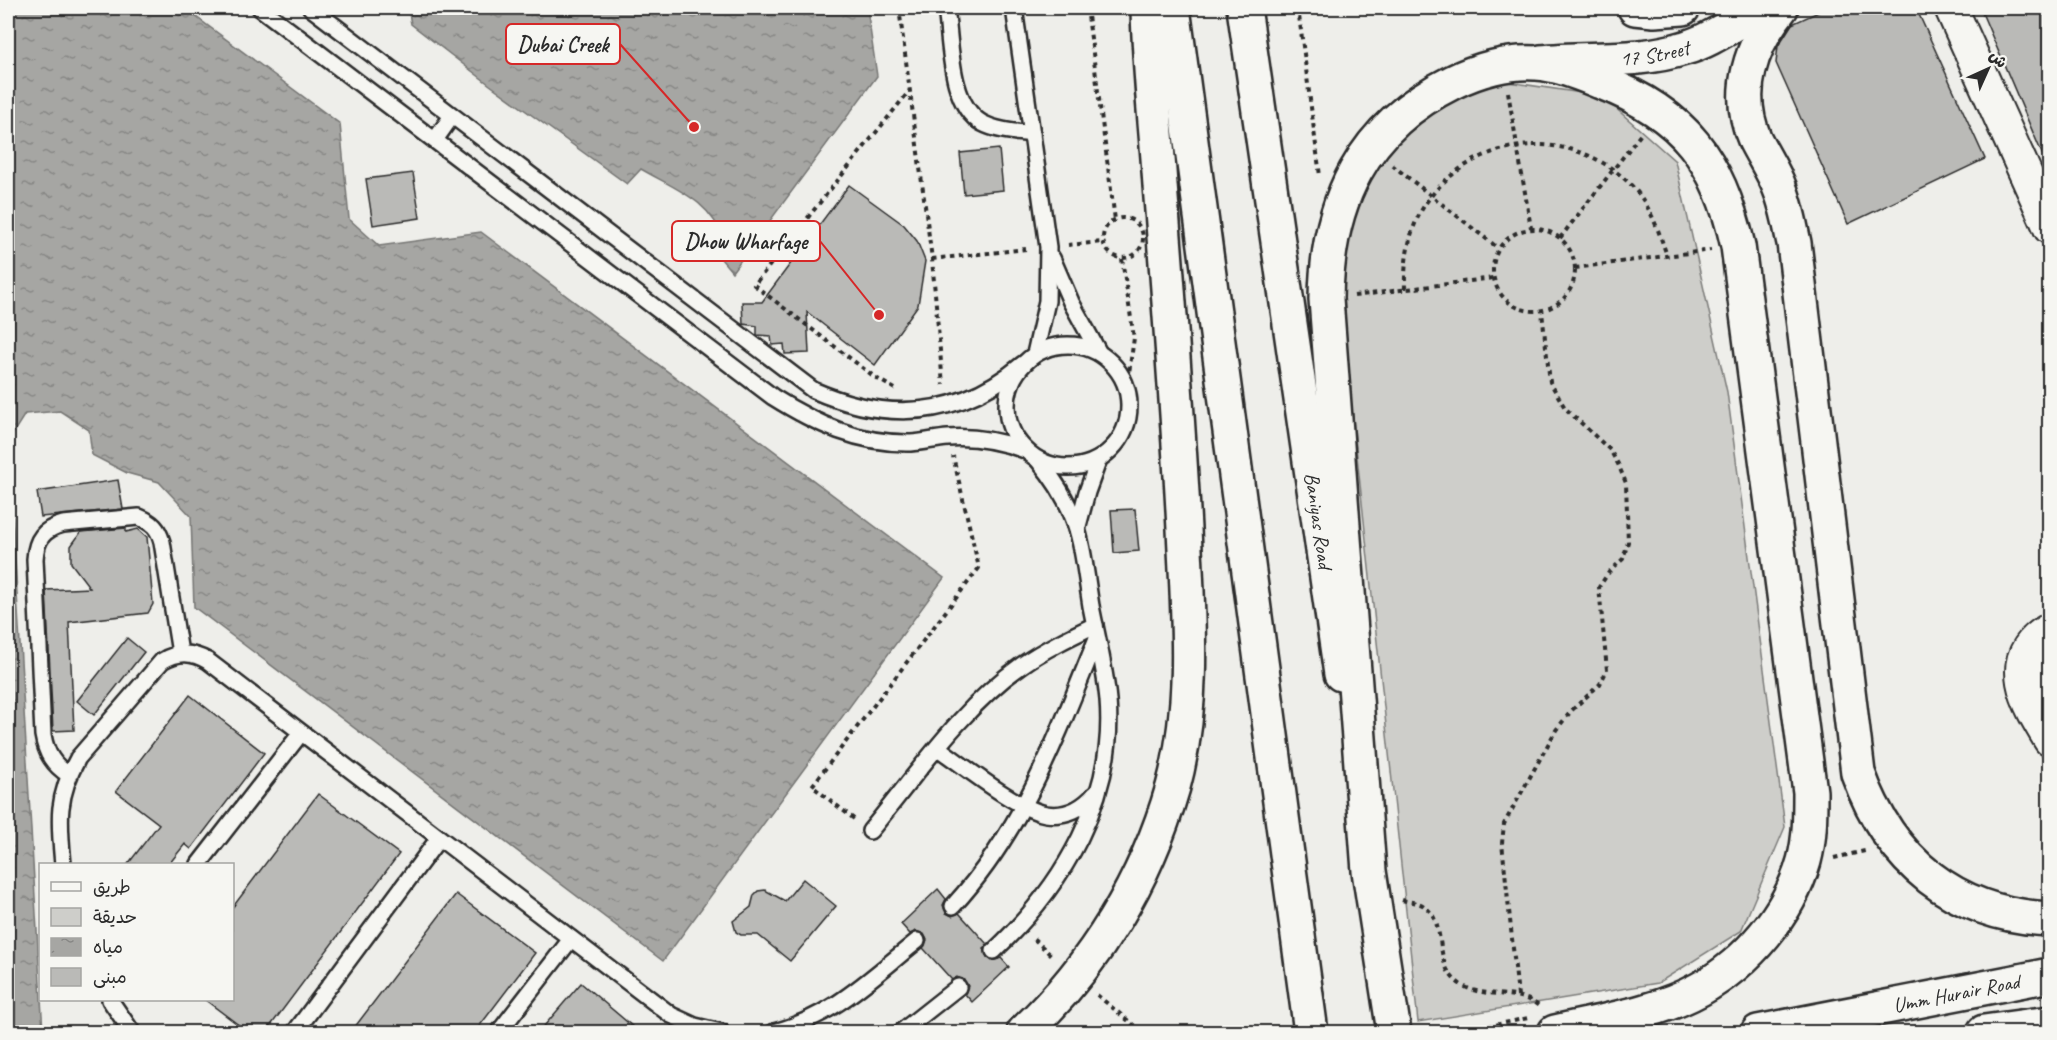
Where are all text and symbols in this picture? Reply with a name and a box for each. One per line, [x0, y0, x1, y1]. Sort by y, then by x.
callout: Dubai Creek [506, 24, 620, 64]
text: Dubai Creek [518, 31, 610, 59]
street label: 17 Street [1619, 34, 1695, 71]
north arrow [1958, 39, 2018, 99]
text: ش [1985, 46, 2011, 72]
callout: Dhow Wharfage [672, 221, 820, 261]
text: Dhow Wharfage [685, 228, 810, 256]
street label: Baniyas Road [1299, 471, 1339, 574]
legend [39, 863, 234, 1001]
text: طريق [93, 876, 131, 898]
text: حديقة [93, 906, 137, 928]
text: مياه [93, 936, 123, 958]
text: مبنى [93, 966, 127, 988]
street label: Umm Hurair Road [1891, 968, 2025, 1018]

